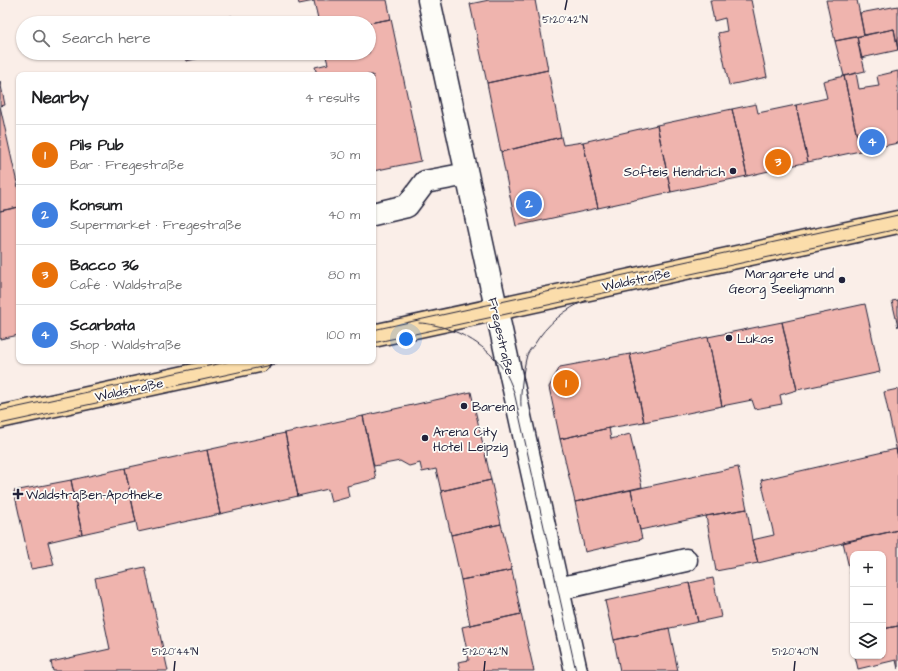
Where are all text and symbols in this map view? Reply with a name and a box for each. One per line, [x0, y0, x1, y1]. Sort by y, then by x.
text: 51°20'42"N [542, 13, 588, 27]
search box [16, 16, 376, 60]
icon: search [30, 27, 52, 49]
text: Search here [62, 28, 151, 49]
text: Nearby [32, 86, 89, 110]
text: 4 results [305, 89, 360, 107]
pin: 4 [859, 127, 885, 157]
text: Pils Pub [70, 135, 123, 156]
text: 1 [44, 146, 46, 164]
text: 30 m [330, 146, 360, 164]
pin: 3 [765, 147, 791, 177]
text: Bar · Fregestraße [70, 156, 184, 174]
place label: Softeis Hendrich [624, 163, 726, 181]
marker: Softeis Hendrich [728, 166, 738, 176]
pin: 2 [516, 189, 542, 219]
text: Konsum [70, 195, 122, 216]
text: 2 [41, 206, 49, 224]
text: 40 m [328, 206, 360, 224]
text: Supermarket · Fregestraße [70, 216, 242, 234]
text: Bacco 36 [70, 255, 139, 276]
street label: Waldstraße [600, 264, 672, 296]
place label: Margarete und Georg Seeligmann [729, 265, 834, 299]
text: 3 [42, 266, 48, 284]
text: 80 m [328, 266, 360, 284]
marker: Margarete und Georg Seeligmann [837, 275, 847, 285]
text: Café · Waldstraße [70, 276, 182, 294]
street label: Fregestraße [482, 296, 519, 377]
text: Scarbata [70, 315, 135, 336]
text: 4 [41, 326, 49, 344]
text: 100 m [327, 326, 360, 344]
your location [396, 329, 416, 349]
place label: Lukas [737, 330, 774, 348]
marker: Lukas [724, 333, 734, 343]
text: Shop · Waldstraße [70, 336, 181, 354]
pin: 1 [553, 368, 579, 398]
street label: Waldstraße [93, 374, 165, 406]
place label: Barena [472, 398, 516, 416]
marker: Barena [459, 401, 469, 411]
place label: Arena City Hotel Leipzig [433, 423, 508, 457]
marker: Arena City Hotel Leipzig [420, 433, 430, 443]
place label: Waldstraßen-Apotheke [26, 486, 163, 504]
marker: Waldstraßen-Apotheke [13, 489, 23, 499]
map controls [850, 551, 886, 659]
button: + [850, 551, 886, 587]
button: − [850, 587, 886, 623]
button: layers [850, 623, 886, 659]
text: 51°20'44"N [152, 645, 198, 659]
text: 51°20'42"N [462, 645, 508, 659]
text: 51°20'40"N [772, 645, 818, 659]

